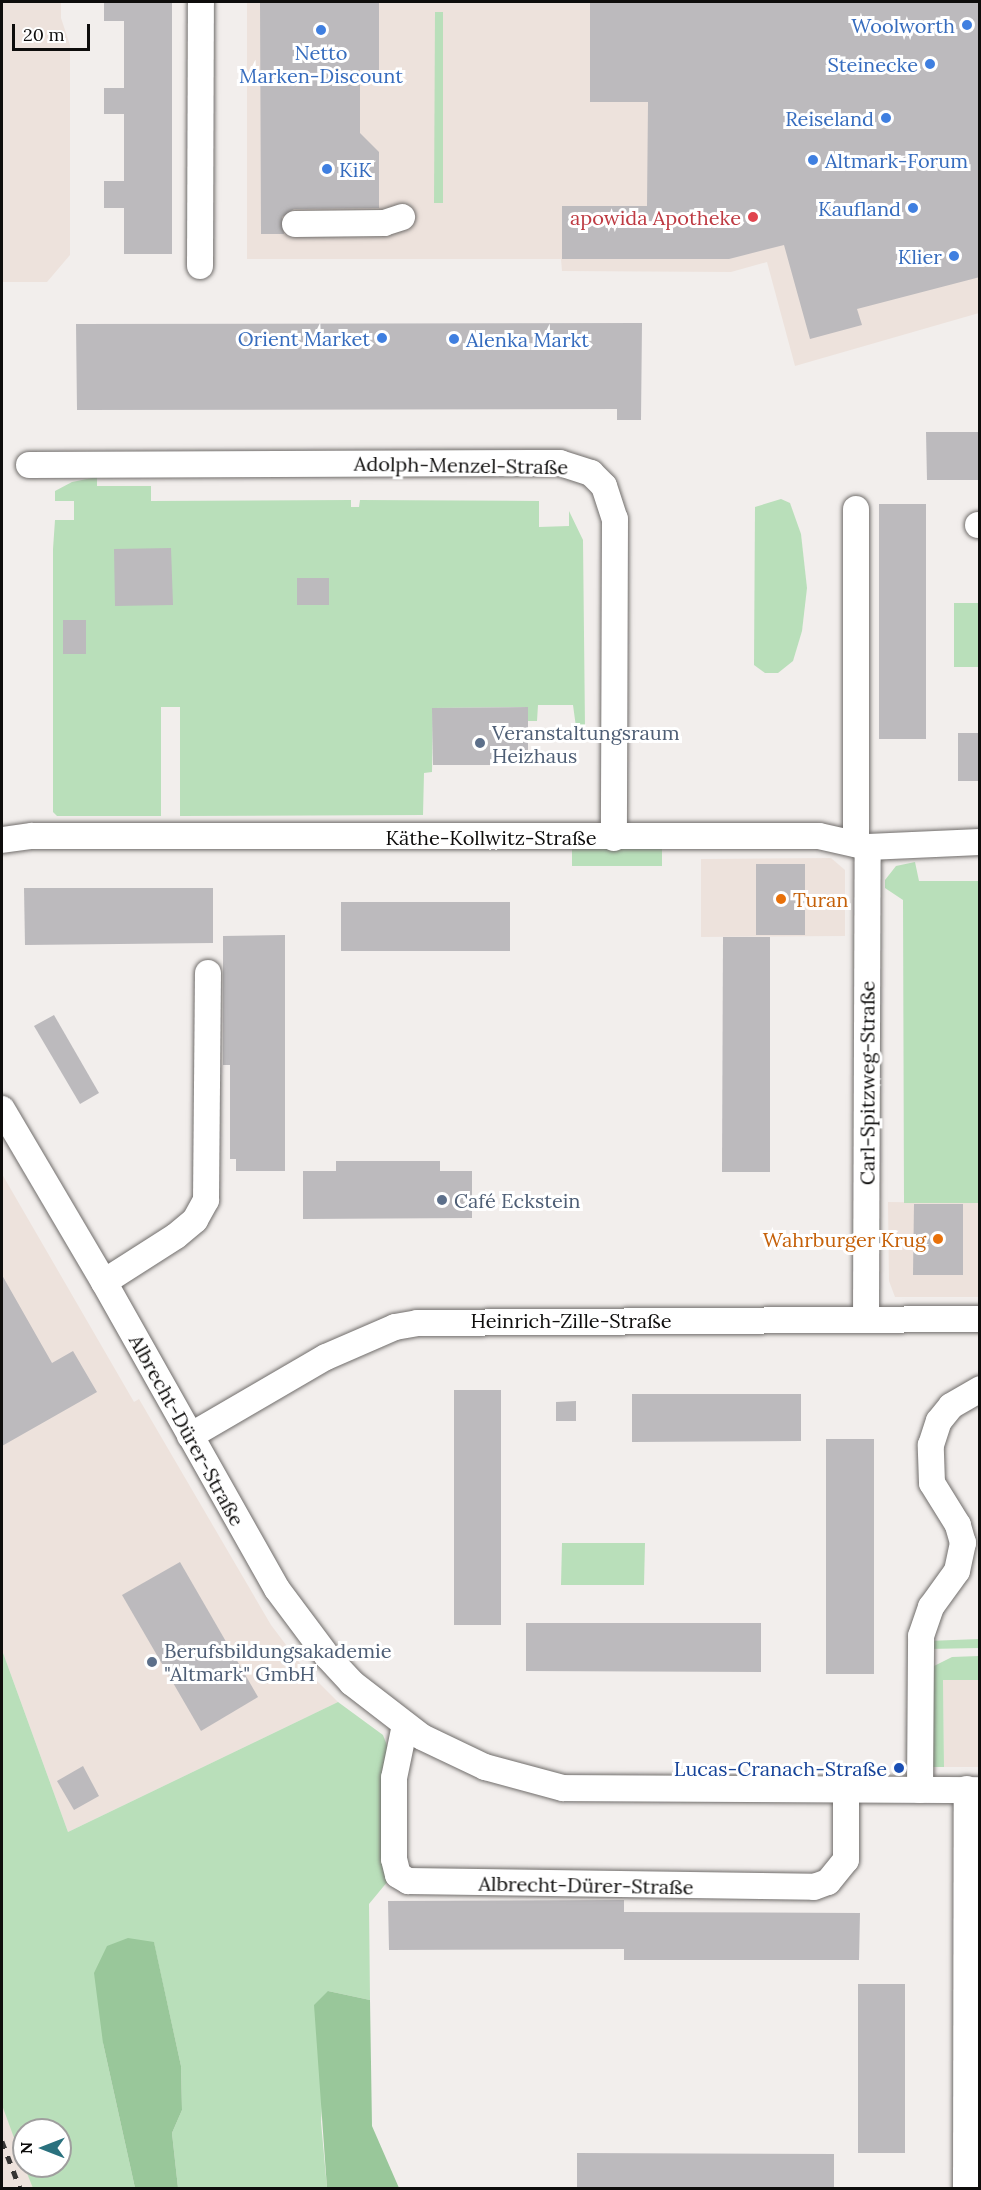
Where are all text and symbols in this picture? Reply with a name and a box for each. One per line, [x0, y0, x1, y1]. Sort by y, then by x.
scale bar [15, 12, 93, 50]
place label: Woolworth [851, 13, 955, 37]
marker: Woolworth [960, 18, 974, 32]
text: 20 m [23, 23, 65, 46]
marker: Netto Marken-Discount [314, 23, 328, 37]
place label: Netto Marken-Discount [239, 40, 403, 87]
place label: Steinecke [828, 52, 918, 76]
marker: Steinecke [923, 57, 937, 71]
place label: Reiseland [785, 106, 874, 130]
marker: Reiseland [879, 111, 893, 125]
place label: Altmark-Forum [825, 148, 968, 172]
marker: Altmark-Forum [806, 153, 820, 167]
place label: KiK [339, 157, 372, 181]
marker: KiK [320, 162, 334, 176]
place label: Kaufland [818, 196, 901, 220]
marker: Kaufland [906, 201, 920, 215]
place label: apowida Apotheke [570, 205, 741, 229]
marker: apowida Apotheke [746, 210, 760, 224]
place label: Klier [898, 244, 942, 268]
marker: Klier [947, 249, 961, 263]
place label: Orient Market [238, 326, 370, 350]
place label: Alenka Markt [466, 327, 589, 351]
marker: Orient Market [375, 331, 389, 345]
marker: Alenka Markt [447, 332, 461, 346]
street label: Adolph-Menzel-Straße [354, 451, 568, 479]
place label: Veranstaltungsraum Heizhaus [492, 720, 680, 767]
marker: Veranstaltungsraum Heizhaus [473, 736, 487, 750]
street label: Käthe-Kollwitz-Straße [385, 825, 597, 849]
place label: Turan [793, 887, 848, 911]
marker: Turan [774, 892, 788, 906]
street label: Carl-Spitzweg-Straße [855, 981, 879, 1185]
place label: Café Eckstein [454, 1188, 580, 1212]
marker: Café Eckstein [435, 1193, 449, 1207]
place label: Wahrburger Krug [763, 1227, 926, 1251]
marker: Wahrburger Krug [931, 1232, 945, 1246]
street label: Heinrich-Zille-Straße [470, 1308, 672, 1332]
street label: Albrecht-Dürer-Straße [124, 1330, 250, 1530]
place label: Berufsbildungsakademie "Altmark" GmbH [164, 1638, 391, 1685]
marker: Berufsbildungsakademie "Altmark" GmbH [145, 1655, 159, 1669]
place label: Lucas-Cranach-Straße [674, 1756, 887, 1780]
marker: Lucas-Cranach-Straße [892, 1761, 906, 1775]
street label: Albrecht-Dürer-Straße [478, 1871, 694, 1899]
north arrow [12, 2118, 72, 2178]
text: N [16, 2142, 36, 2154]

